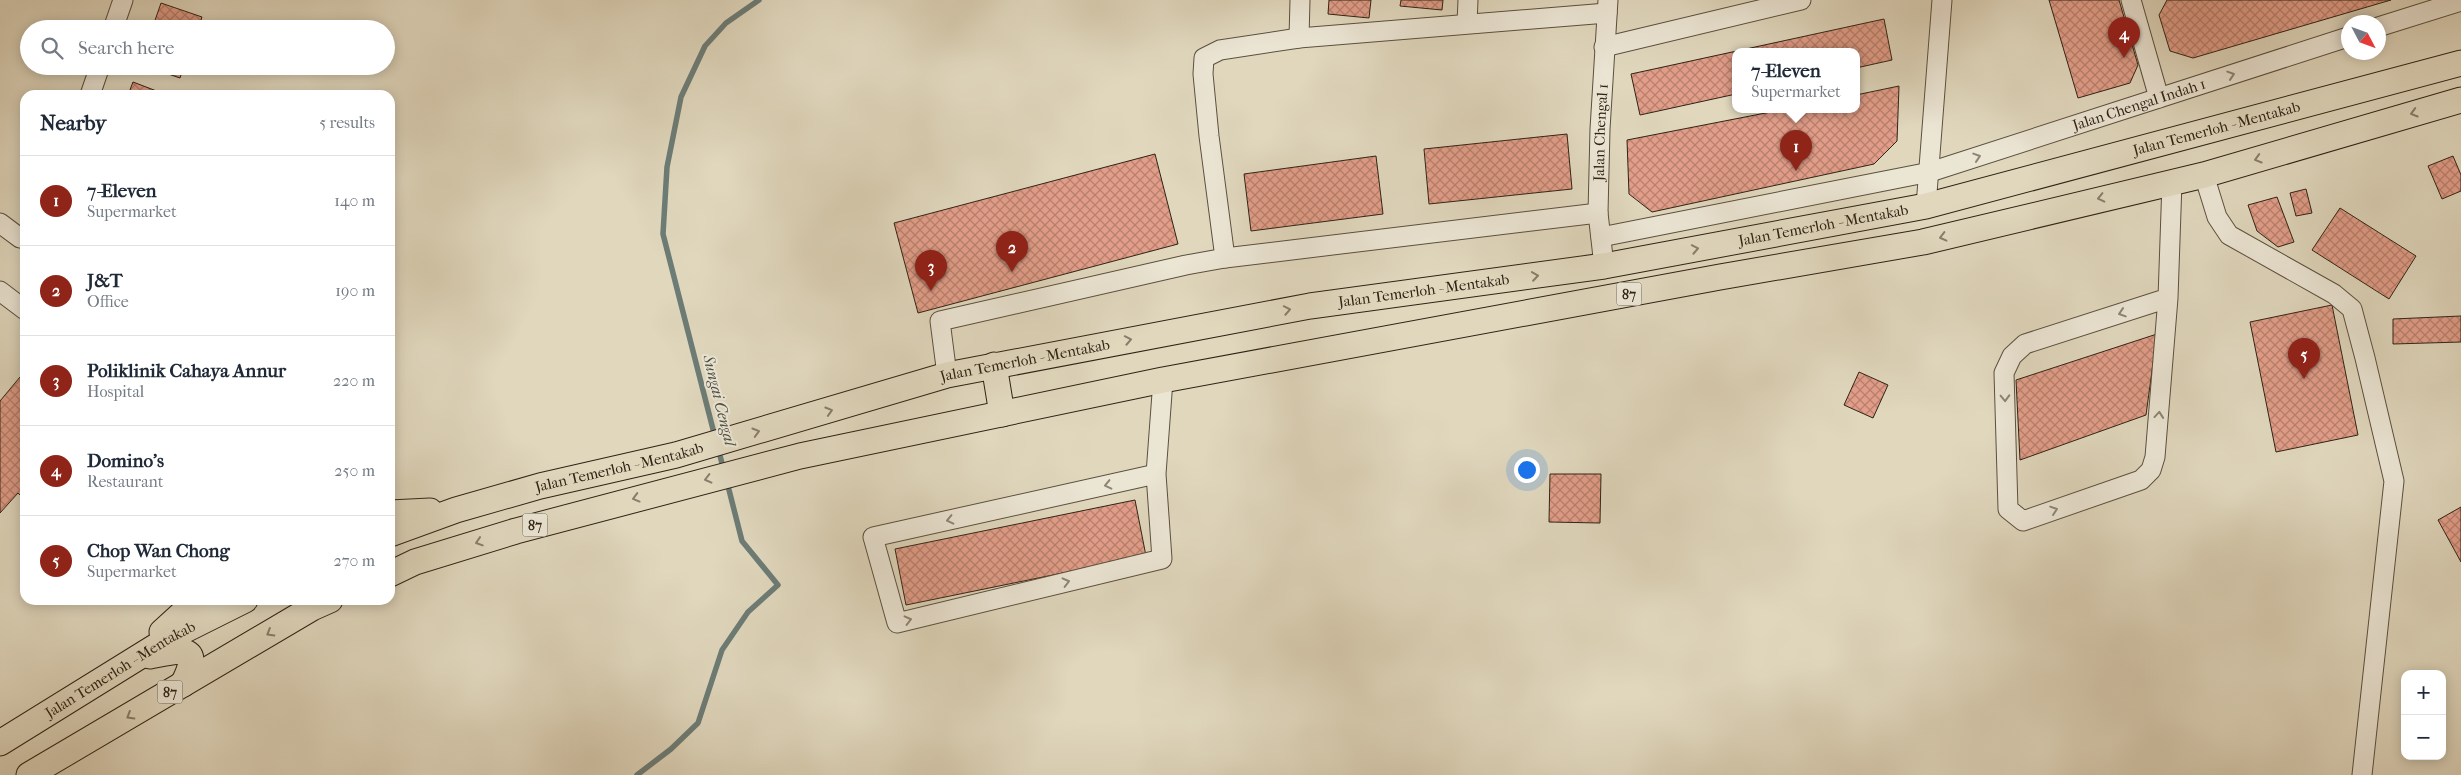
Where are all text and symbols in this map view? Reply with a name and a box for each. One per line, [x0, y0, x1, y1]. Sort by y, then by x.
north arrow [2341, 15, 2386, 60]
pin: 4 [2108, 17, 2140, 58]
search box [20, 20, 395, 75]
icon: search [38, 34, 66, 62]
text: Search here [78, 37, 174, 59]
popup [1732, 48, 1860, 113]
text: 7-Eleven [1751, 60, 1821, 82]
one-way arrow [2226, 70, 2235, 80]
street label: Jalan Chengal Indah 1 [2069, 75, 2208, 135]
text: Supermarket [1751, 82, 1841, 101]
street label: Jalan Chengal 1 [1590, 83, 1612, 182]
street label: Jalan Temerloh - Mentakab [2130, 97, 2302, 160]
one-way arrow [2411, 108, 2419, 118]
text: Nearby [40, 111, 106, 135]
text: 5 results [319, 113, 375, 132]
pin: 1 [1780, 130, 1812, 171]
one-way arrow [1972, 152, 1980, 162]
one-way arrow [2254, 153, 2263, 164]
text: 7-Eleven [87, 180, 157, 202]
text: 1 [53, 191, 59, 210]
text: 140 m [334, 191, 375, 210]
one-way arrow [2096, 192, 2105, 203]
street label: Jalan Temerloh - Mentakab [1736, 200, 1910, 250]
text: Supermarket [87, 202, 177, 221]
pin: 2 [996, 231, 1028, 272]
one-way arrow [1938, 231, 1947, 242]
one-way arrow [1691, 245, 1700, 255]
pin: 3 [915, 250, 947, 291]
text: J&T [87, 270, 123, 292]
street label: Jalan Temerloh - Mentakab [1336, 270, 1511, 311]
one-way arrow [1531, 271, 1539, 281]
text: 2 [52, 281, 60, 300]
text: 190 m [335, 281, 375, 300]
road number: 87 [1616, 282, 1642, 306]
text: Office [87, 292, 129, 311]
one-way arrow [1283, 305, 1292, 315]
one-way arrow [2118, 307, 2126, 317]
street label: Jalan Temerloh - Mentakab [937, 335, 1111, 386]
one-way arrow [1123, 335, 1132, 346]
pin: 5 [2288, 338, 2320, 379]
water label: Sungai Cengal [699, 352, 740, 450]
text: Poliklinik Cahaya Annur [87, 360, 286, 382]
text: 3 [53, 371, 59, 390]
text: 220 m [333, 371, 375, 390]
text: Hospital [87, 382, 144, 401]
one-way arrow [2000, 394, 2010, 402]
one-way arrow [824, 406, 833, 416]
one-way arrow [2153, 411, 2164, 419]
one-way arrow [752, 428, 760, 438]
street label: Jalan Temerloh - Mentakab [532, 438, 706, 496]
text: Domino's [87, 450, 164, 472]
your location [1514, 457, 1540, 483]
text: 4 [51, 461, 61, 480]
text: 250 m [334, 461, 375, 480]
text: Restaurant [87, 472, 163, 491]
one-way arrow [704, 473, 713, 484]
one-way arrow [1104, 479, 1113, 490]
one-way arrow [631, 492, 640, 503]
one-way arrow [2049, 506, 2058, 516]
road number: 87 [522, 514, 548, 536]
one-way arrow [945, 514, 954, 525]
one-way arrow [476, 537, 484, 547]
text: Chop Wan Chong [87, 540, 230, 562]
text: 5 [53, 551, 59, 570]
text: 270 m [334, 551, 375, 570]
text: Supermarket [87, 562, 177, 581]
one-way arrow [1062, 577, 1071, 588]
one-way arrow [904, 615, 913, 626]
street label: Jalan Temerloh - Mentakab [41, 617, 198, 722]
one-way arrow [266, 627, 275, 637]
map controls [2401, 670, 2446, 760]
button: + [2401, 670, 2446, 715]
road number: 87 [158, 680, 182, 704]
one-way arrow [126, 709, 135, 719]
button: − [2401, 715, 2446, 760]

